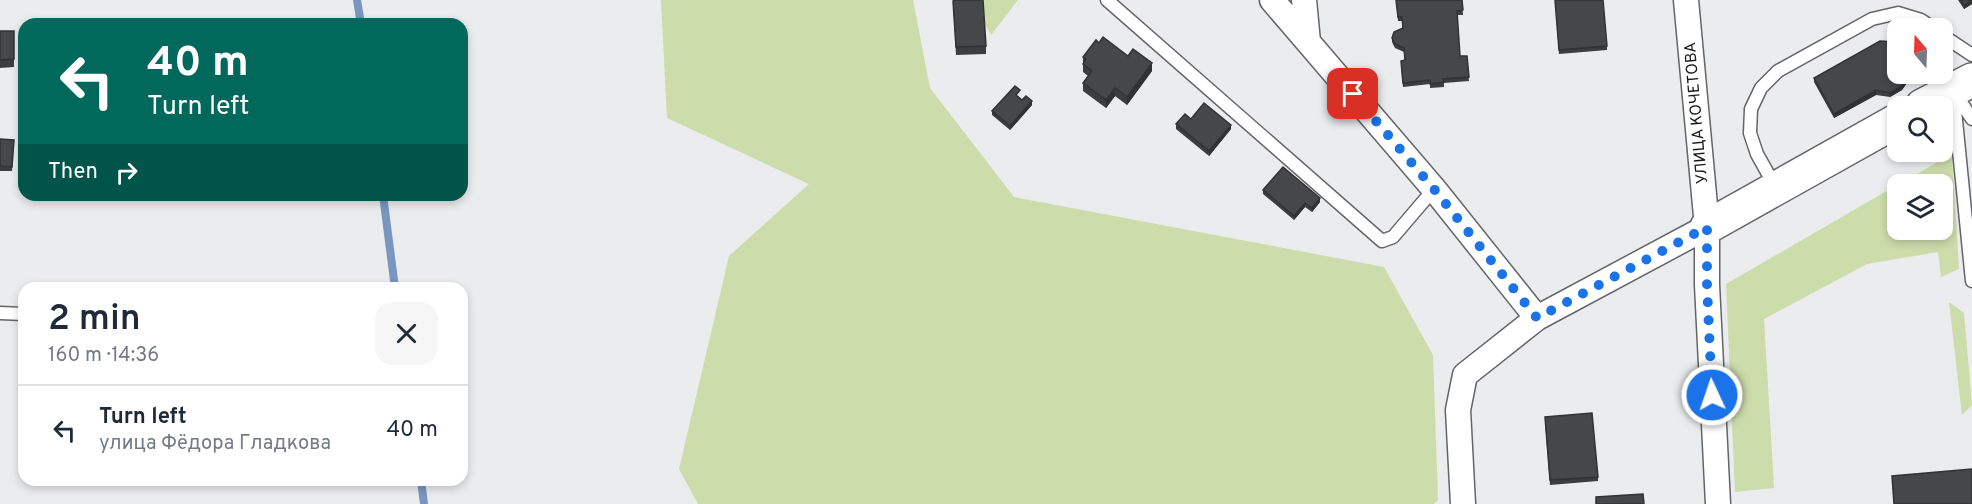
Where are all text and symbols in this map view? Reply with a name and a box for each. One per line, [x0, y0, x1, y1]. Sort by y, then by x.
north arrow [1887, 18, 1953, 84]
map controls [1887, 18, 1953, 240]
text: 40 m [147, 38, 249, 91]
street label: УЛИЦА КОЧЕТОВА [1681, 41, 1713, 185]
icon: left [48, 42, 126, 120]
pin [1327, 68, 1378, 119]
icon: arrive [1336, 77, 1369, 110]
text: Turn left [147, 90, 249, 124]
button: search [1887, 96, 1953, 162]
icon: right [110, 156, 143, 189]
text: Then [48, 159, 98, 186]
button: layers [1887, 174, 1953, 240]
text: 2 min [48, 297, 141, 343]
button: close [375, 302, 438, 365]
text: 160 m · 14:36 [48, 343, 159, 369]
position arrow [1680, 363, 1744, 427]
text: Turn left [99, 404, 187, 431]
icon: left [48, 414, 81, 447]
text: 40 m [386, 417, 438, 444]
text: улица Фёдора Гладкова [99, 431, 331, 457]

